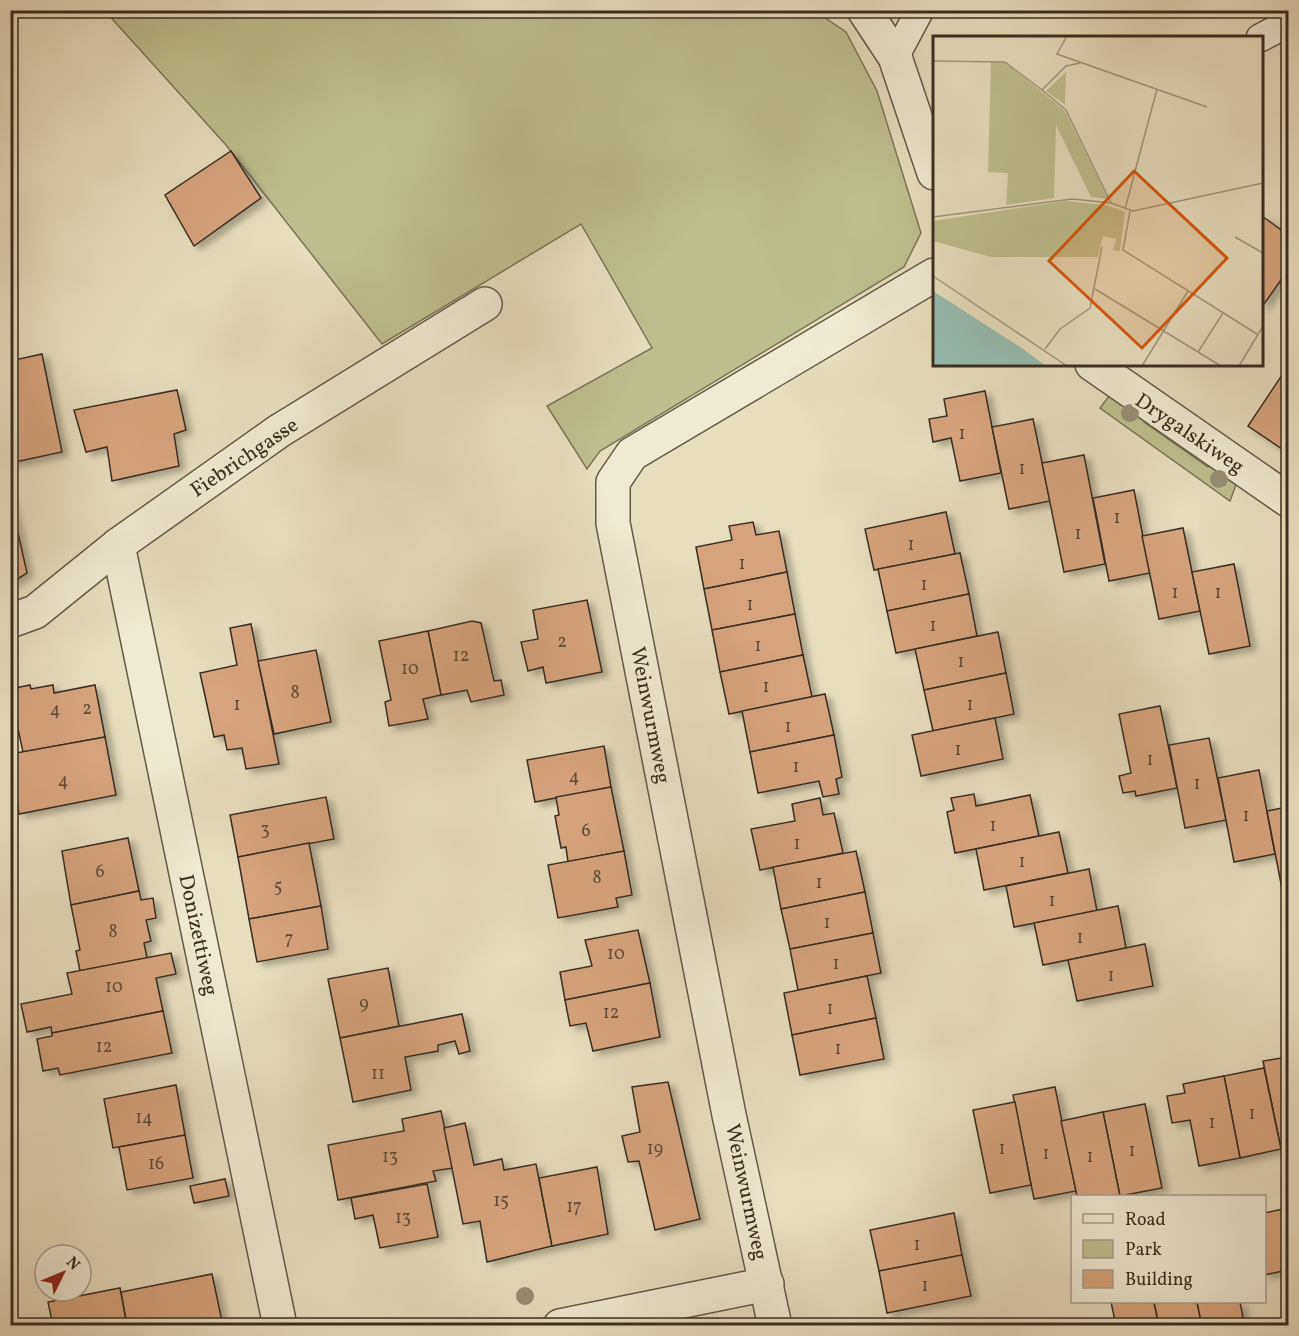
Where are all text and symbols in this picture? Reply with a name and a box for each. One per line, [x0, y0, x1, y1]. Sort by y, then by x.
inset map [933, 36, 1263, 366]
street label: Drygalskiweg [1129, 387, 1250, 482]
street label: Fiebrichgasse [185, 411, 305, 505]
house number: 1 [959, 422, 965, 447]
house number: 1 [1019, 457, 1025, 482]
house number: 1 [1114, 506, 1120, 531]
house number: 1 [1075, 522, 1081, 547]
house number: 1 [908, 533, 914, 558]
house number: 1 [739, 552, 745, 577]
house number: 1 [921, 573, 927, 598]
house number: 1 [1172, 581, 1178, 606]
house number: 1 [1215, 581, 1221, 606]
house number: 1 [747, 593, 753, 618]
house number: 1 [930, 614, 936, 639]
house number: 2 [557, 630, 567, 655]
house number: 1 [755, 634, 761, 659]
house number: 12 [453, 644, 469, 669]
street label: Weinwurmweg [622, 644, 677, 786]
house number: 1 [958, 650, 964, 675]
house number: 10 [401, 657, 419, 682]
house number: 1 [763, 675, 769, 700]
house number: 8 [290, 681, 300, 706]
house number: 1 [234, 693, 240, 718]
house number: 1 [967, 693, 973, 718]
house number: 2 [82, 697, 92, 722]
house number: 4 [50, 698, 60, 723]
house number: 1 [785, 715, 791, 740]
house number: 1 [955, 738, 961, 763]
house number: 1 [1147, 748, 1153, 773]
house number: 1 [793, 755, 799, 780]
house number: 4 [569, 765, 579, 790]
house number: 4 [58, 769, 68, 794]
house number: 1 [1194, 772, 1200, 797]
house number: 1 [1243, 804, 1249, 829]
house number: 1 [990, 814, 996, 839]
house number: 3 [260, 818, 270, 843]
house number: 6 [581, 819, 591, 844]
house number: 1 [794, 832, 800, 857]
house number: 1 [1019, 850, 1025, 875]
house number: 6 [95, 860, 105, 885]
house number: 8 [592, 866, 602, 891]
house number: 1 [816, 871, 822, 896]
street label: Donizettiweg [171, 872, 225, 999]
house number: 5 [274, 875, 282, 900]
house number: 1 [1049, 889, 1055, 914]
house number: 1 [824, 911, 830, 936]
house number: 8 [108, 920, 118, 945]
house number: 1 [1077, 926, 1083, 951]
house number: 7 [285, 927, 293, 952]
house number: 10 [607, 942, 625, 967]
house number: 1 [833, 952, 839, 977]
house number: 1 [1108, 964, 1114, 989]
house number: 10 [105, 975, 123, 1000]
house number: 9 [359, 992, 369, 1017]
house number: 1 [827, 997, 833, 1022]
house number: 12 [603, 1001, 619, 1026]
house number: 12 [96, 1035, 112, 1060]
house number: 1 [835, 1037, 841, 1062]
house number: 11 [371, 1062, 385, 1087]
house number: 1 [1249, 1102, 1255, 1127]
house number: 14 [135, 1106, 153, 1131]
house number: 1 [1209, 1111, 1215, 1136]
street label: Weinwurmweg [717, 1121, 774, 1263]
house number: 19 [647, 1137, 663, 1162]
house number: 1 [999, 1137, 1005, 1162]
house number: 1 [1129, 1139, 1135, 1164]
house number: 1 [1043, 1142, 1049, 1167]
house number: 13 [382, 1145, 398, 1170]
house number: 1 [1087, 1145, 1093, 1170]
house number: 16 [148, 1152, 164, 1177]
house number: 15 [493, 1189, 509, 1214]
house number: 17 [566, 1195, 582, 1220]
legend [1071, 1195, 1266, 1303]
house number: 13 [395, 1206, 411, 1231]
text: Road [1125, 1208, 1166, 1233]
house number: 1 [914, 1233, 920, 1258]
text: Park [1125, 1238, 1162, 1263]
north arrow [33, 1243, 93, 1303]
text: N [60, 1252, 85, 1276]
text: Building [1125, 1268, 1193, 1293]
house number: 1 [922, 1274, 928, 1299]

